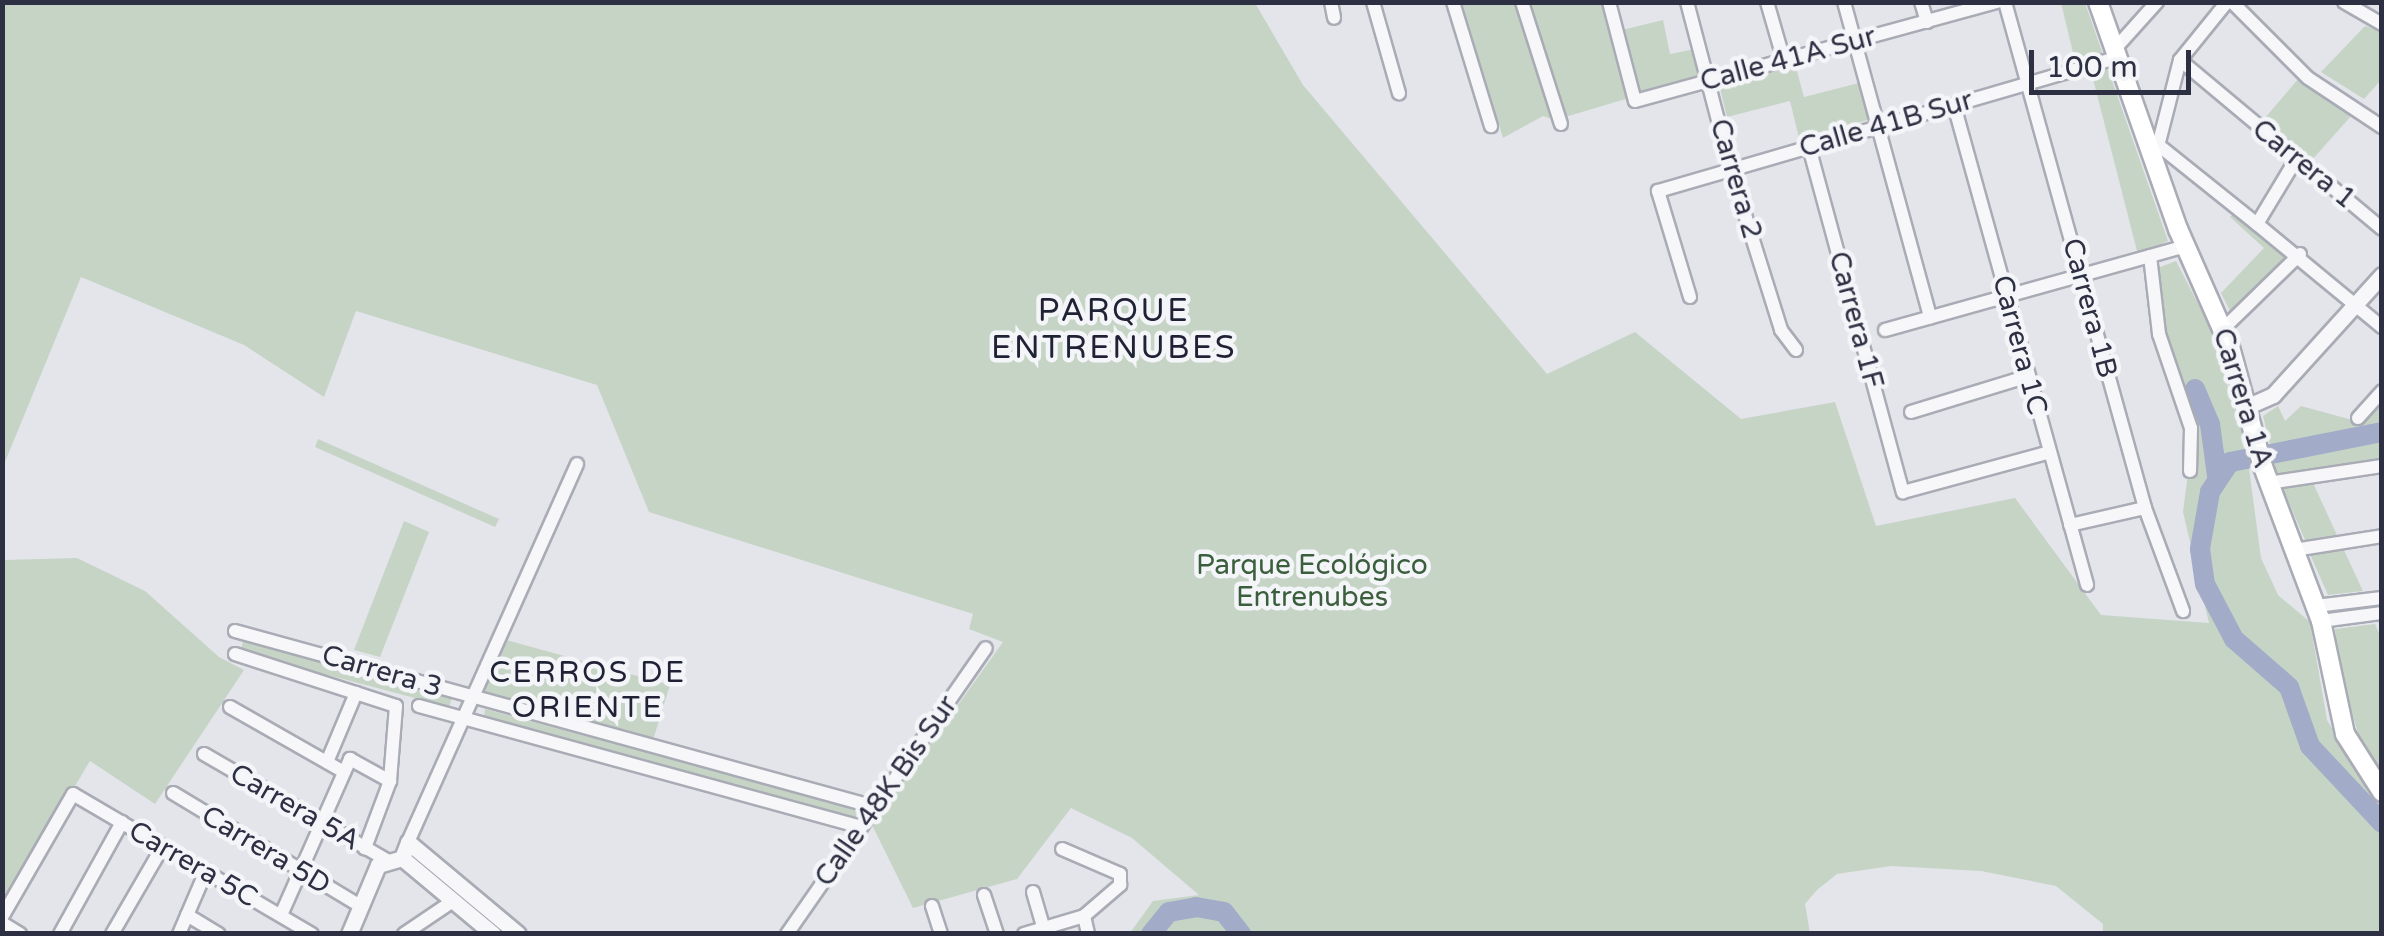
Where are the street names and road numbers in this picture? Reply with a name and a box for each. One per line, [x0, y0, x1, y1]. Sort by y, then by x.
street label: Calle 41A Sur [1697, 19, 1879, 99]
street label: Calle 41B Sur [1795, 83, 1977, 165]
street label: Carrera 1 [2245, 112, 2363, 216]
street label: Carrera 2 [1703, 115, 1769, 243]
street label: Carrera 1B [2055, 235, 2125, 381]
street label: Carrera 1F [1822, 248, 1890, 392]
street label: Carrera 1C [1985, 272, 2055, 418]
street label: Carrera 1A [2206, 324, 2280, 472]
street label: Carrera 3 [318, 638, 446, 704]
street label: Calle 48K Bis Sur [808, 689, 964, 893]
street label: Carrera 5A [224, 756, 366, 858]
street label: Carrera 5D [195, 798, 337, 902]
street label: Carrera 5C [123, 814, 263, 914]

